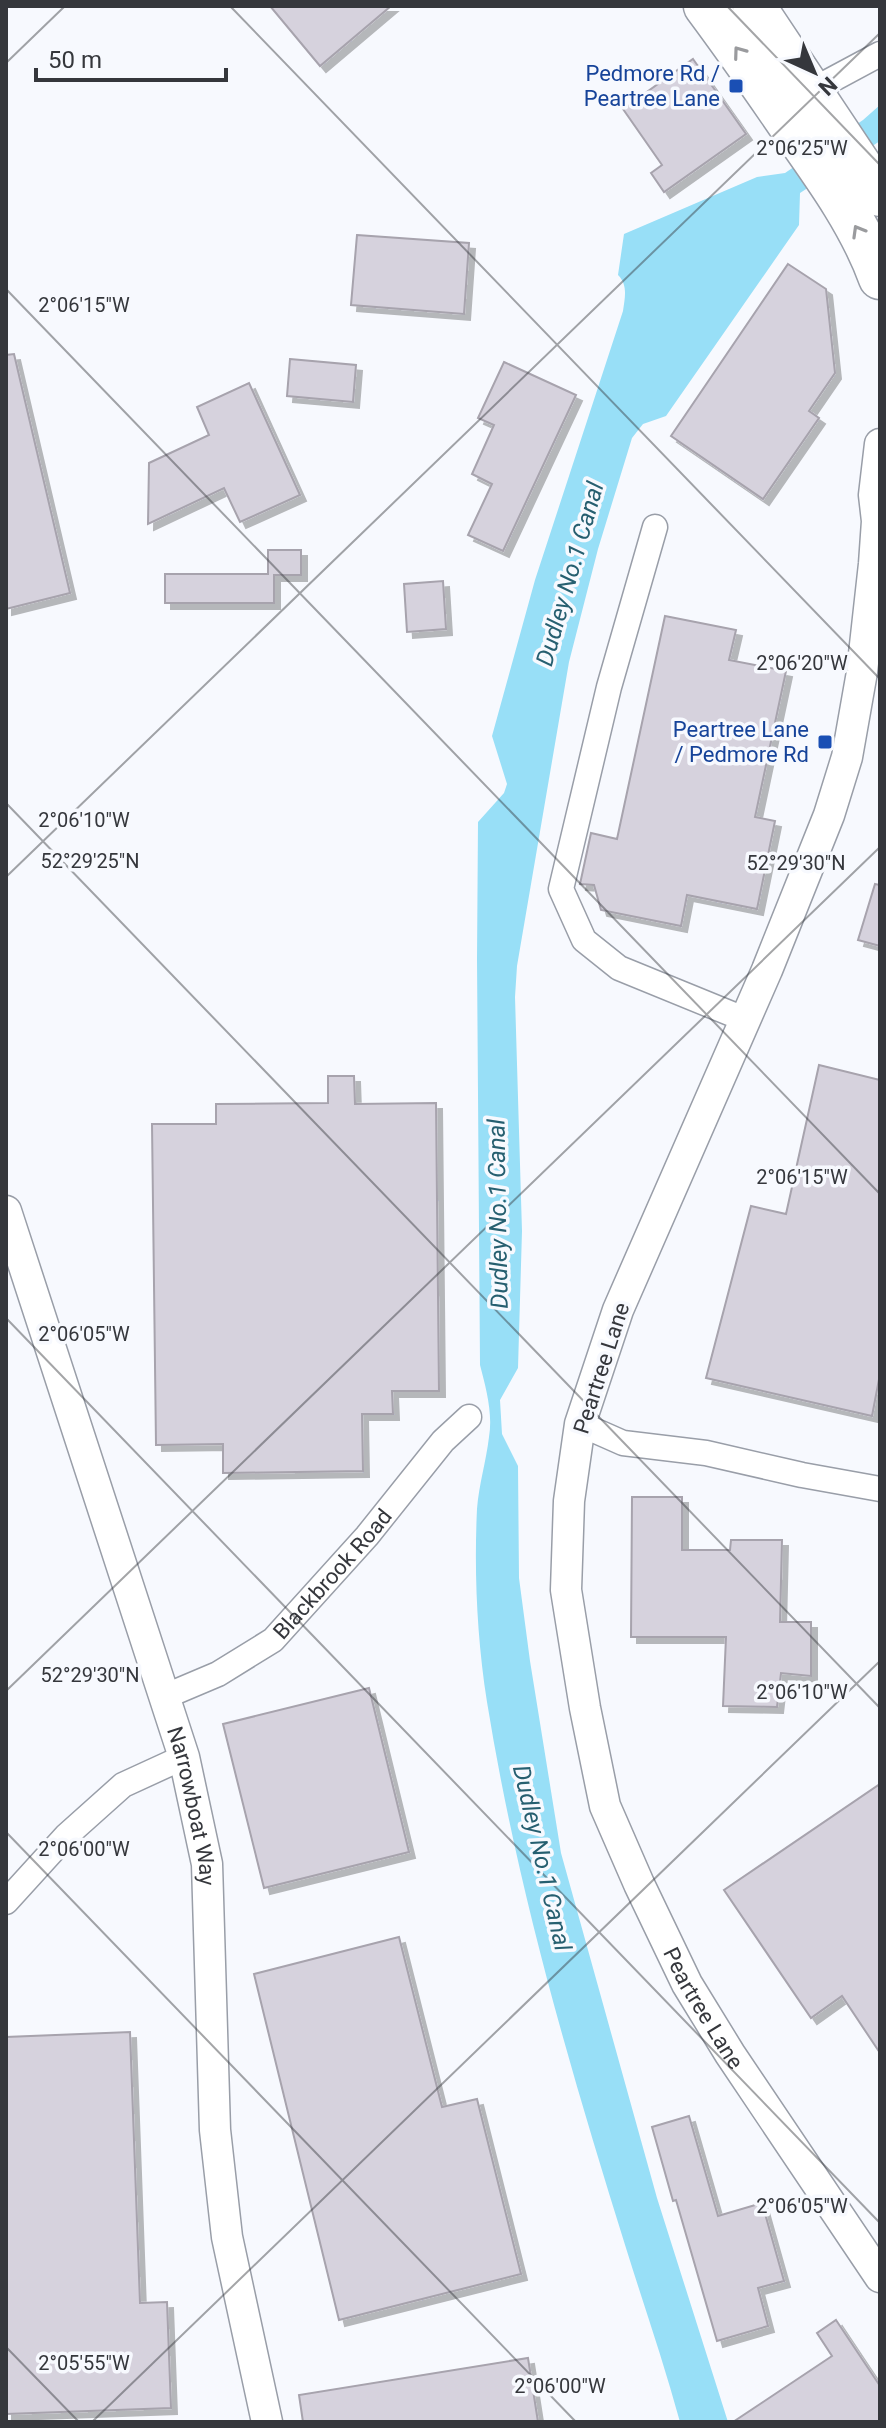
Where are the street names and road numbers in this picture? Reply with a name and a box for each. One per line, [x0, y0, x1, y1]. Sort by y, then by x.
street label: Peartree Lane [569, 1300, 634, 1437]
street label: Blackbrook Road [268, 1504, 397, 1644]
street label: Narrowboat Way [162, 1723, 220, 1886]
street label: Peartree Lane [658, 1943, 748, 2074]

